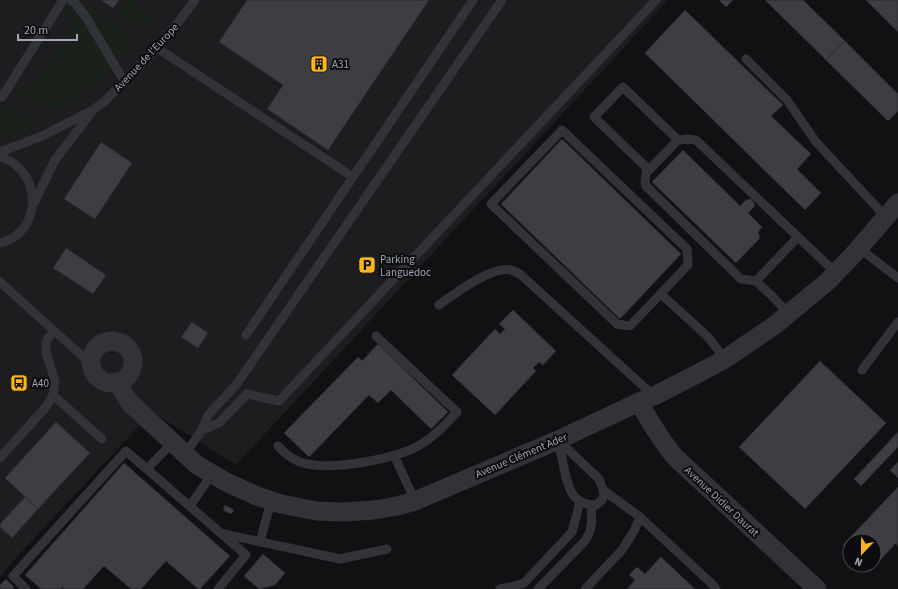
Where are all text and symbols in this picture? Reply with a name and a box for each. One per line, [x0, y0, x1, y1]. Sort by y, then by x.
scale bar [18, 16, 77, 42]
street label: Avenue de l'Europe [111, 19, 182, 95]
text: 20 m [24, 22, 48, 39]
building icon: A31 [309, 54, 329, 74]
place label: A31 [332, 57, 349, 72]
place label: Parking Languedoc [380, 252, 431, 280]
parking icon: Parking Languedoc [357, 255, 377, 275]
bus stop icon: A40 [9, 373, 29, 393]
place label: A40 [32, 376, 49, 391]
street label: Avenue Clément Ader [473, 429, 570, 482]
street label: Avenue Didier Daurat [681, 463, 762, 540]
north arrow [842, 533, 882, 573]
text: N [852, 553, 865, 570]

